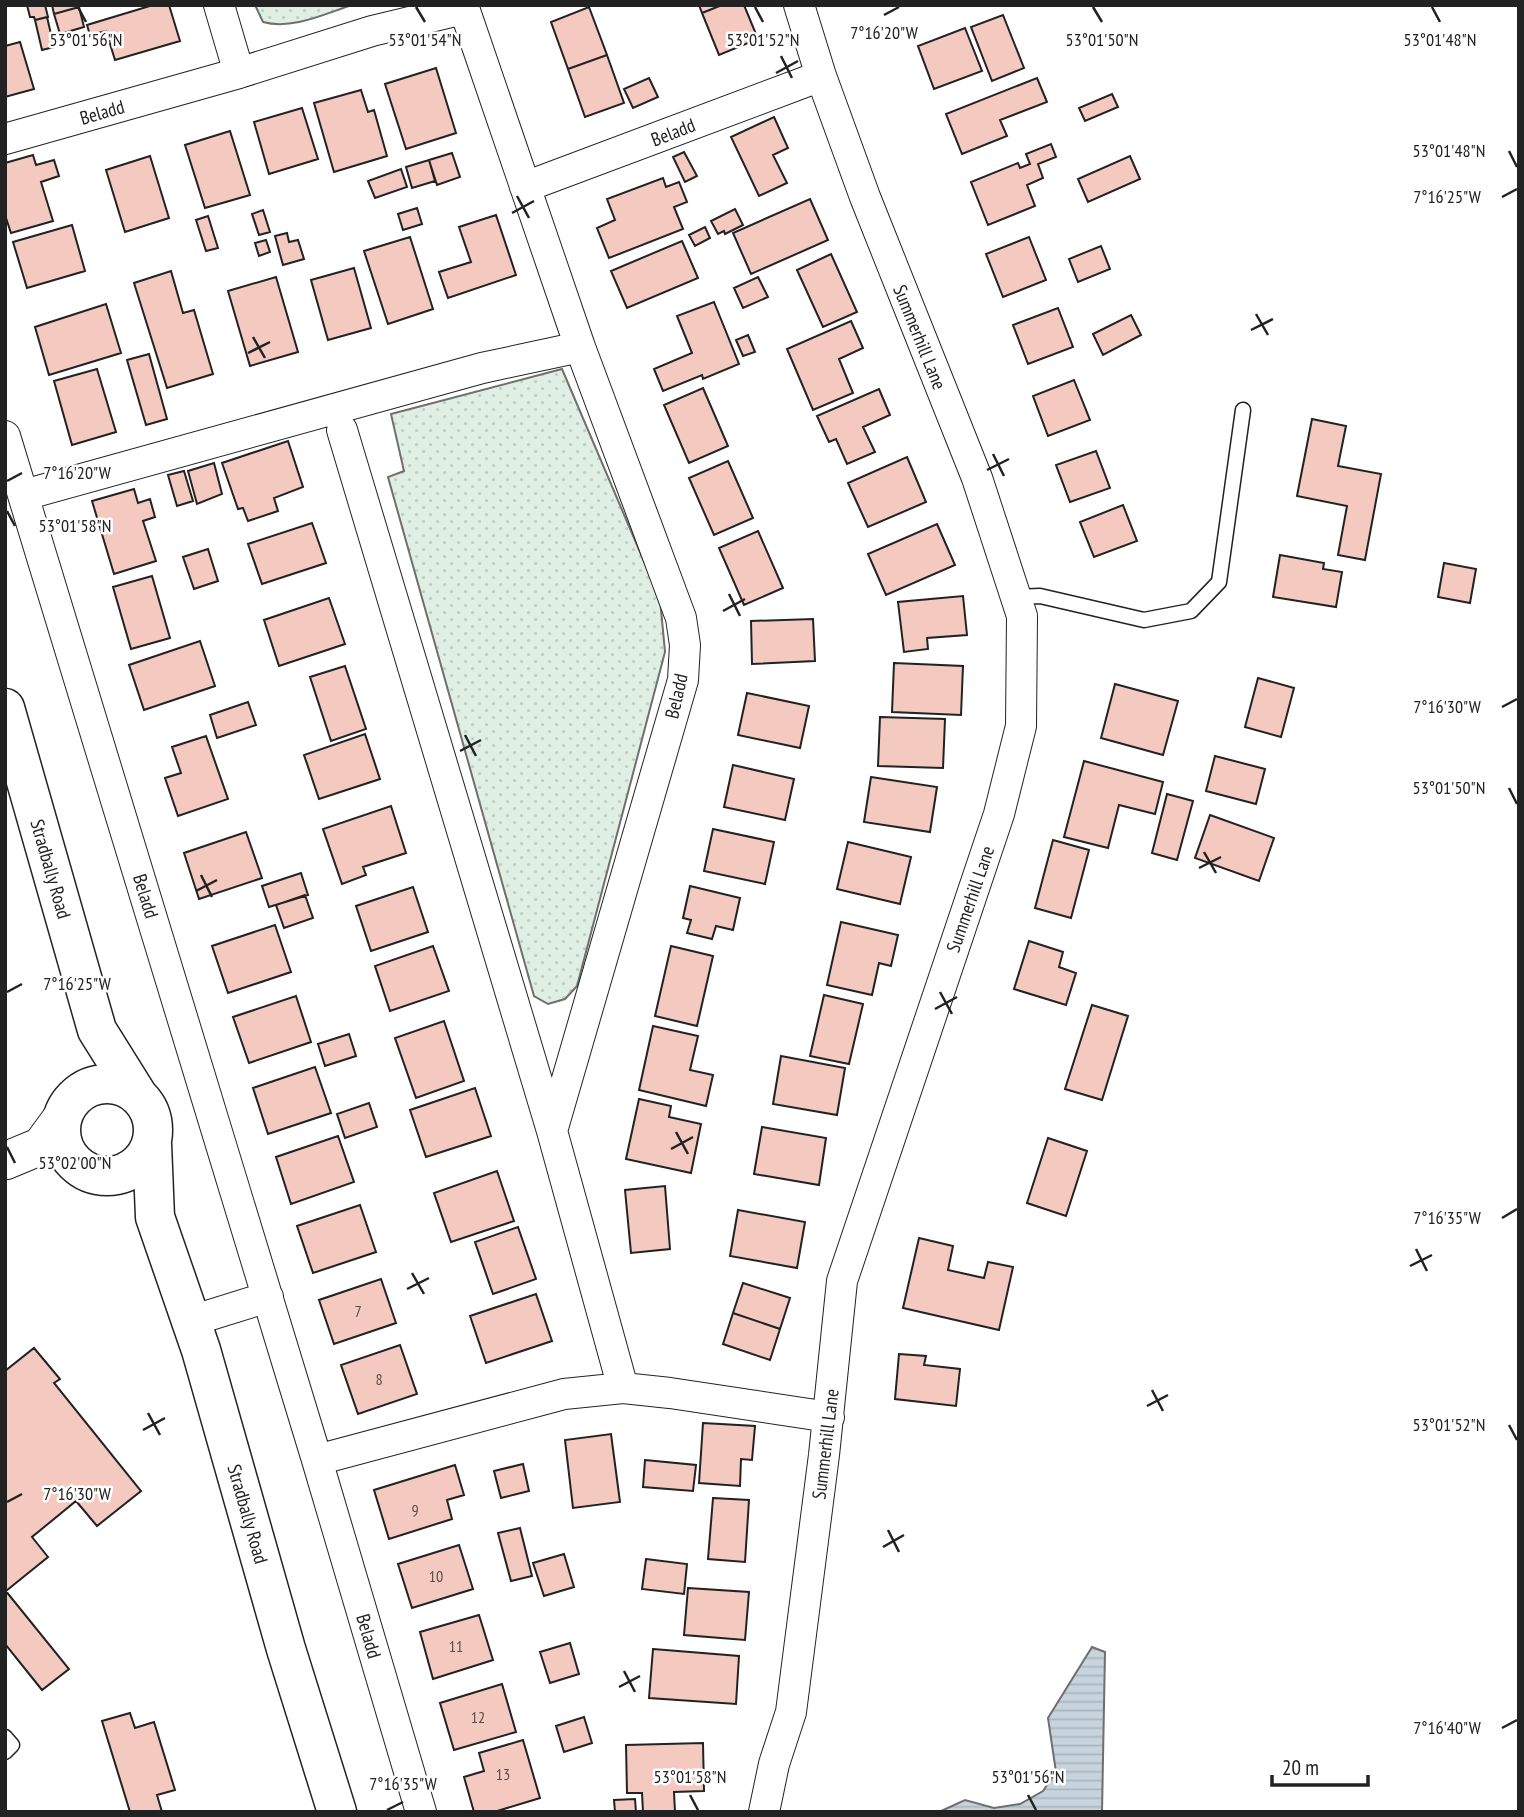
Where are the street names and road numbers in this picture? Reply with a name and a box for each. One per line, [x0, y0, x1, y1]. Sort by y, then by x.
street label: Beladd [77, 94, 127, 130]
street label: Beladd [648, 113, 698, 151]
street label: Summerhill Lane [888, 281, 952, 393]
street label: Beladd [659, 671, 693, 721]
street label: Stradbally Road [25, 817, 77, 921]
street label: Summerhill Lane [941, 843, 999, 955]
street label: Beladd [128, 871, 164, 921]
street label: Summerhill Lane [806, 1387, 844, 1501]
street label: Stradbally Road [222, 1462, 274, 1566]
street label: Beladd [351, 1611, 387, 1661]

